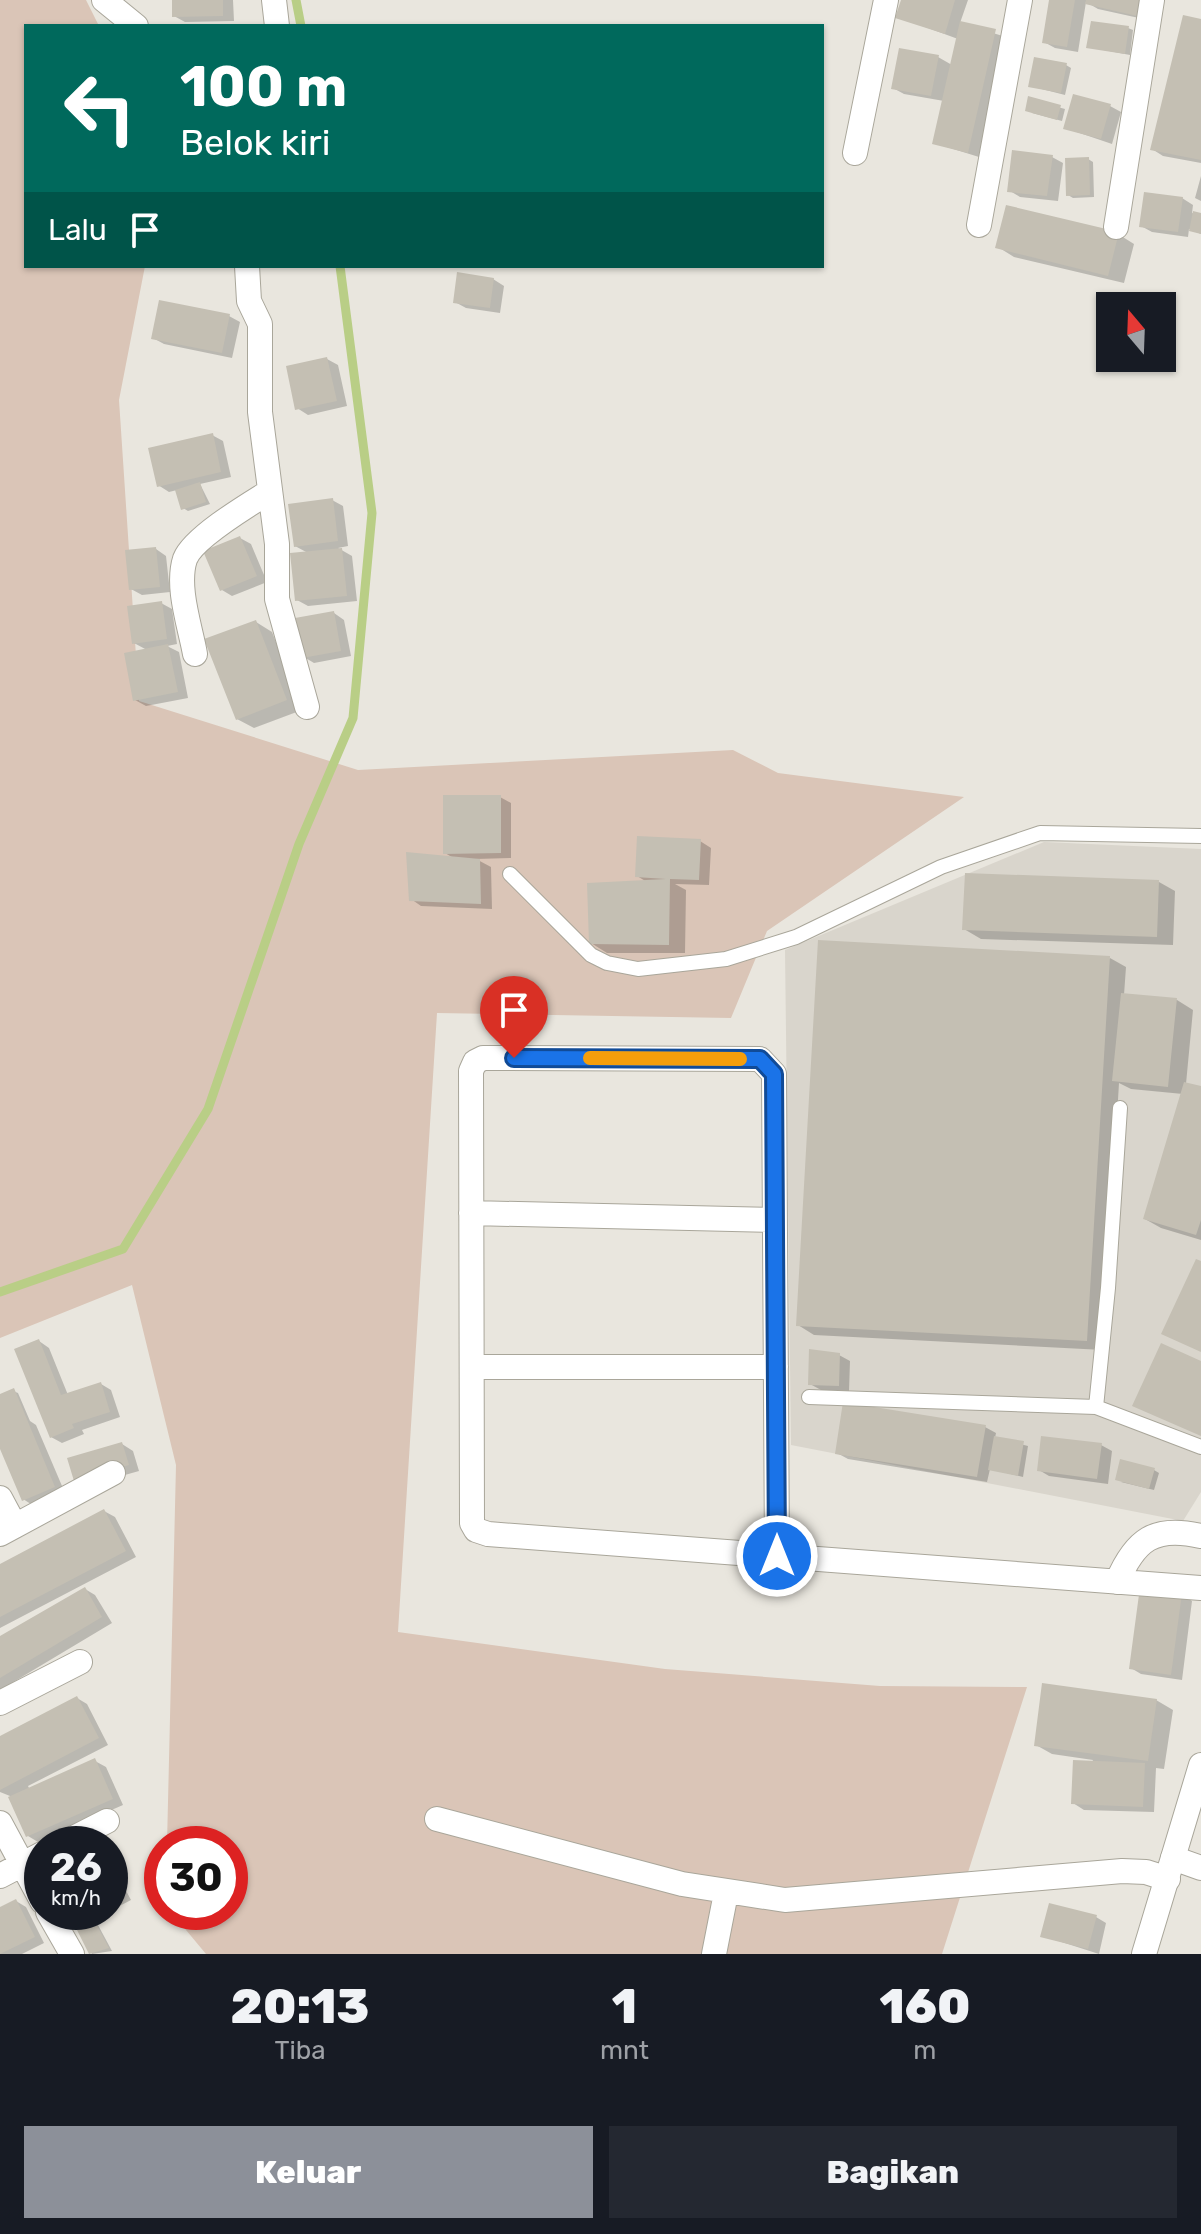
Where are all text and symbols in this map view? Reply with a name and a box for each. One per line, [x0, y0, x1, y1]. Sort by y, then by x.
text: 100 m [180, 54, 347, 120]
icon: left [48, 56, 152, 160]
text: Belok kiri [180, 121, 330, 164]
icon: arrive [123, 208, 167, 252]
text: Lalu [48, 212, 107, 248]
north arrow [1096, 292, 1176, 372]
map controls [1096, 292, 1176, 372]
pin [480, 976, 548, 1058]
icon: arrive [492, 988, 536, 1032]
position arrow [735, 1514, 819, 1598]
speed limit sign: 30 [144, 1826, 248, 1930]
text: 26 [50, 1844, 102, 1891]
text: km/h [51, 1886, 101, 1910]
text: 20:13 [231, 1978, 369, 2035]
text: 1 [612, 1978, 637, 2035]
text: 160 [879, 1978, 970, 2035]
text: Tiba [274, 2035, 326, 2066]
text: mnt [600, 2035, 649, 2066]
text: m [913, 2035, 936, 2066]
button: Keluar [24, 2126, 593, 2218]
button: Bagikan [609, 2126, 1177, 2218]

